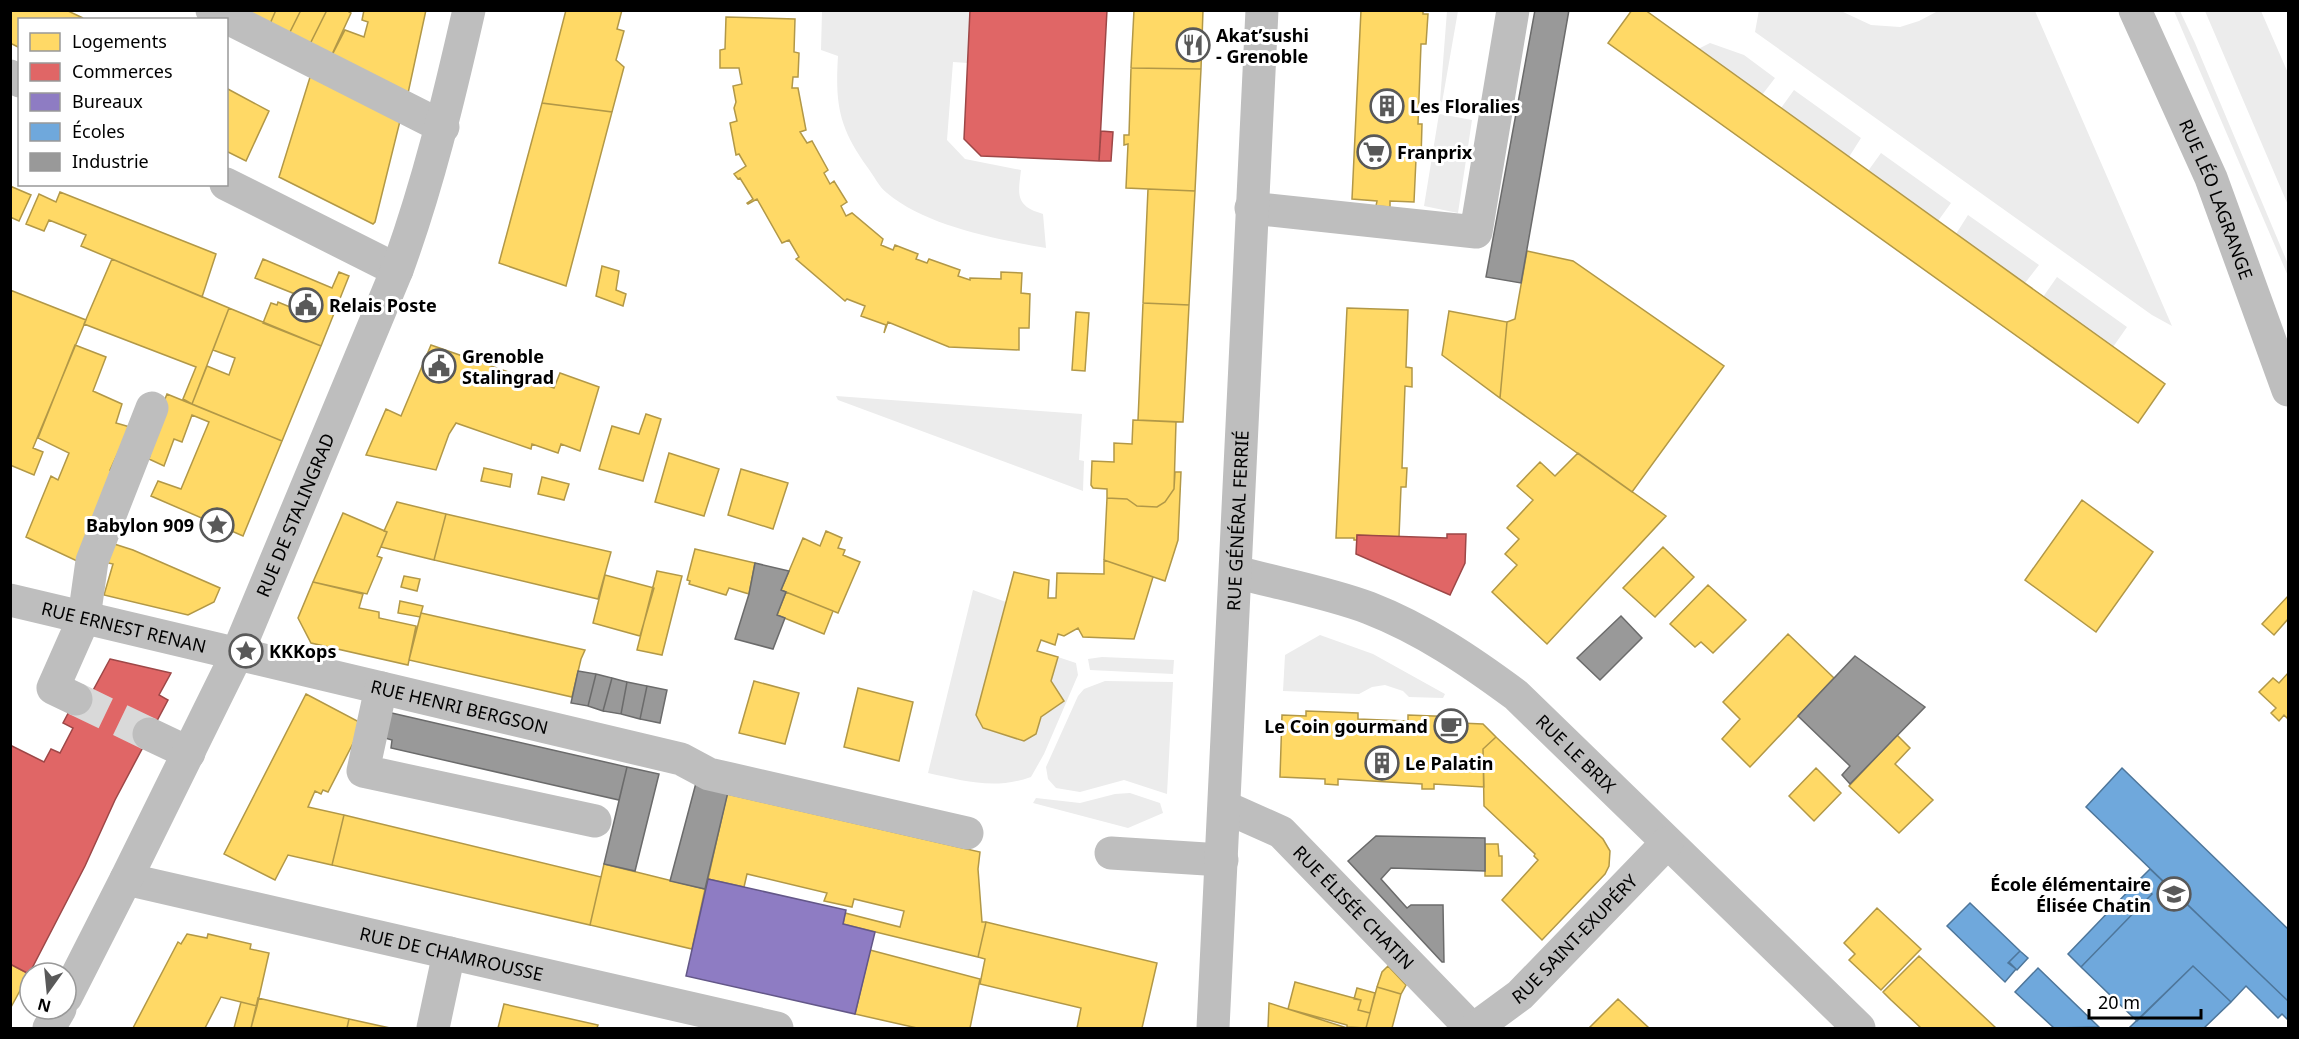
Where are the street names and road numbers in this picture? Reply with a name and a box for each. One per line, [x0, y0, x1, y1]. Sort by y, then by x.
street label: RUE LÉO LAGRANGE [2174, 115, 2259, 283]
street label: RUE DE STALINGRAD [250, 429, 340, 600]
street label: RUE GÉNÉRAL FERRIÉ [1221, 430, 1254, 611]
street label: RUE ERNEST RENAN [39, 596, 209, 658]
street label: RUE HENRI BERGSON [368, 674, 551, 739]
street label: RUE LE BRIX [1531, 709, 1622, 798]
street label: RUE ÉLISÉE CHATIN [1288, 840, 1420, 974]
street label: RUE SAINT-EXUPÉRY [1507, 868, 1643, 1009]
street label: RUE DE CHAMROUSSE [357, 921, 546, 986]

